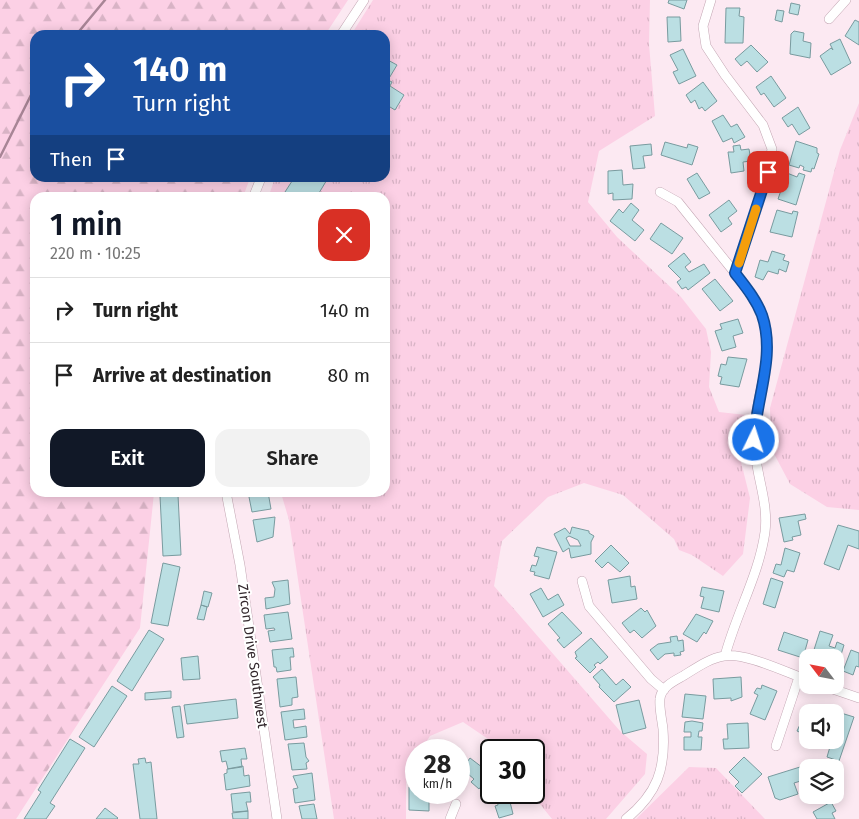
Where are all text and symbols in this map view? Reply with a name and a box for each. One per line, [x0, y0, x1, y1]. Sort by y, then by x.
text: 140 m [133, 48, 227, 90]
icon: right [50, 50, 115, 115]
text: Turn right [133, 90, 230, 117]
icon: arrive [102, 145, 130, 173]
text: Then [50, 148, 92, 171]
pin [747, 151, 789, 193]
icon: arrive [754, 158, 782, 186]
text: 1 min [50, 207, 122, 243]
button: close [318, 209, 370, 261]
text: 220 m · 10:25 [50, 244, 141, 263]
icon: right [50, 296, 78, 324]
text: Turn right [93, 299, 178, 322]
text: 140 m [320, 299, 370, 322]
icon: arrive [50, 361, 78, 389]
text: Arrive at destination [93, 364, 272, 387]
text: 80 m [328, 364, 370, 387]
position arrow [727, 413, 779, 465]
button: Exit [50, 429, 205, 487]
button: Share [215, 429, 370, 487]
street label: Zircon Drive Southwest [234, 583, 271, 730]
north arrow [799, 649, 844, 694]
map controls [799, 649, 844, 804]
button: sound [799, 704, 844, 749]
speed limit sign: 30 [480, 739, 545, 804]
text: 28 [424, 750, 451, 780]
button: layers [799, 759, 844, 804]
text: km/h [423, 777, 452, 791]

